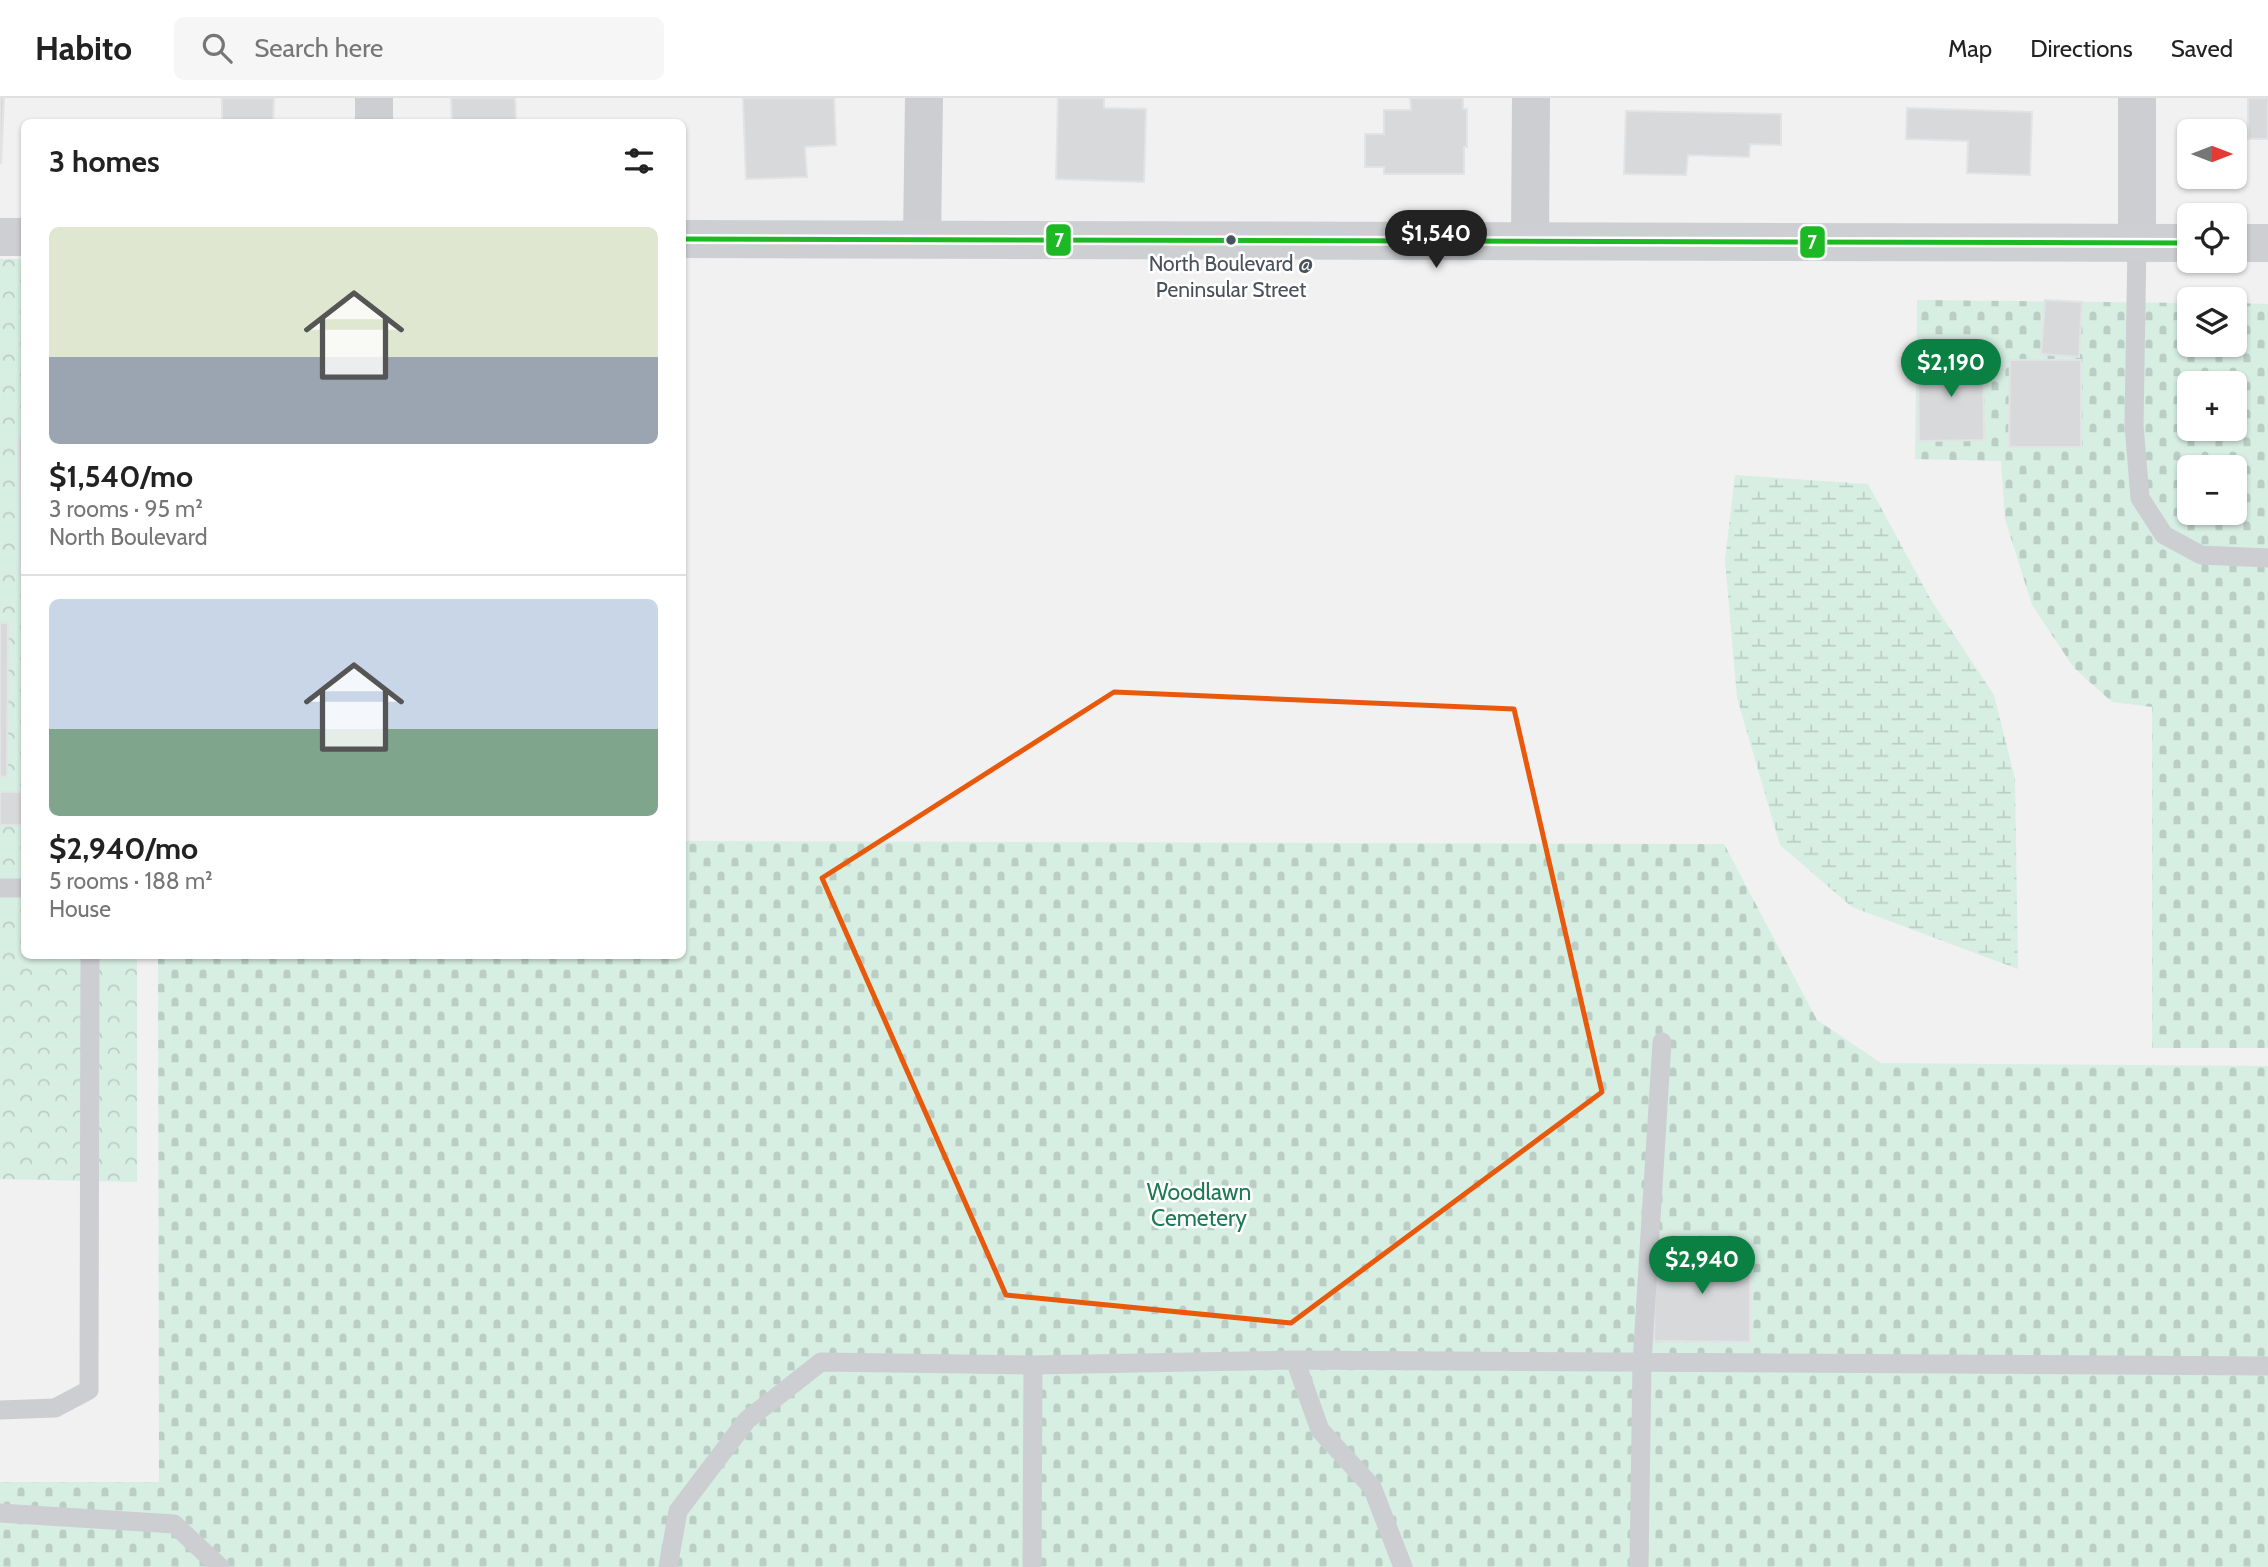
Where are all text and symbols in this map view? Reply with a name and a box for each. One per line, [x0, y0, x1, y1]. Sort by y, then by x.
search box [174, 17, 664, 80]
text: Habito [35, 28, 132, 68]
icon: search [198, 29, 236, 67]
text: Search here [254, 32, 383, 64]
text: Map [1948, 34, 1992, 63]
text: Directions [2030, 34, 2133, 63]
text: Saved [2171, 34, 2233, 63]
north arrow [2177, 119, 2247, 189]
map controls [2177, 119, 2247, 525]
icon: filters [620, 142, 658, 180]
text: 3 homes [49, 143, 160, 180]
button: locate [2177, 203, 2247, 273]
pin: $1,540 [1379, 211, 1493, 270]
text: $1,540 [1401, 219, 1471, 247]
line badge: 7 [1045, 223, 1072, 257]
line badge: 7 [1799, 225, 1826, 259]
text: 7 [1054, 229, 1064, 252]
text: 7 [1807, 231, 1817, 254]
marker: North Boulevard @ Peninsular Street [1224, 233, 1238, 247]
place label: North Boulevard @ Peninsular Street [1149, 251, 1313, 302]
icon: home [291, 272, 417, 398]
button: layers [2177, 287, 2247, 357]
pin: $2,190 [1894, 340, 2008, 399]
text: $2,190 [1917, 348, 1985, 376]
button: + [2177, 371, 2247, 441]
button: − [2177, 455, 2247, 525]
text: $1,540/mo [49, 458, 193, 495]
text: 3 rooms · 95 m² [49, 495, 203, 523]
text: North Boulevard [49, 523, 208, 551]
icon: home [291, 644, 417, 770]
text: $2,940/mo [49, 830, 198, 867]
text: 5 rooms · 188 m² [49, 867, 213, 895]
text: House [49, 895, 111, 923]
park label: Woodlawn Cemetery [1147, 1178, 1251, 1232]
pin: $2,940 [1645, 1236, 1759, 1296]
text: $2,940 [1665, 1245, 1739, 1273]

